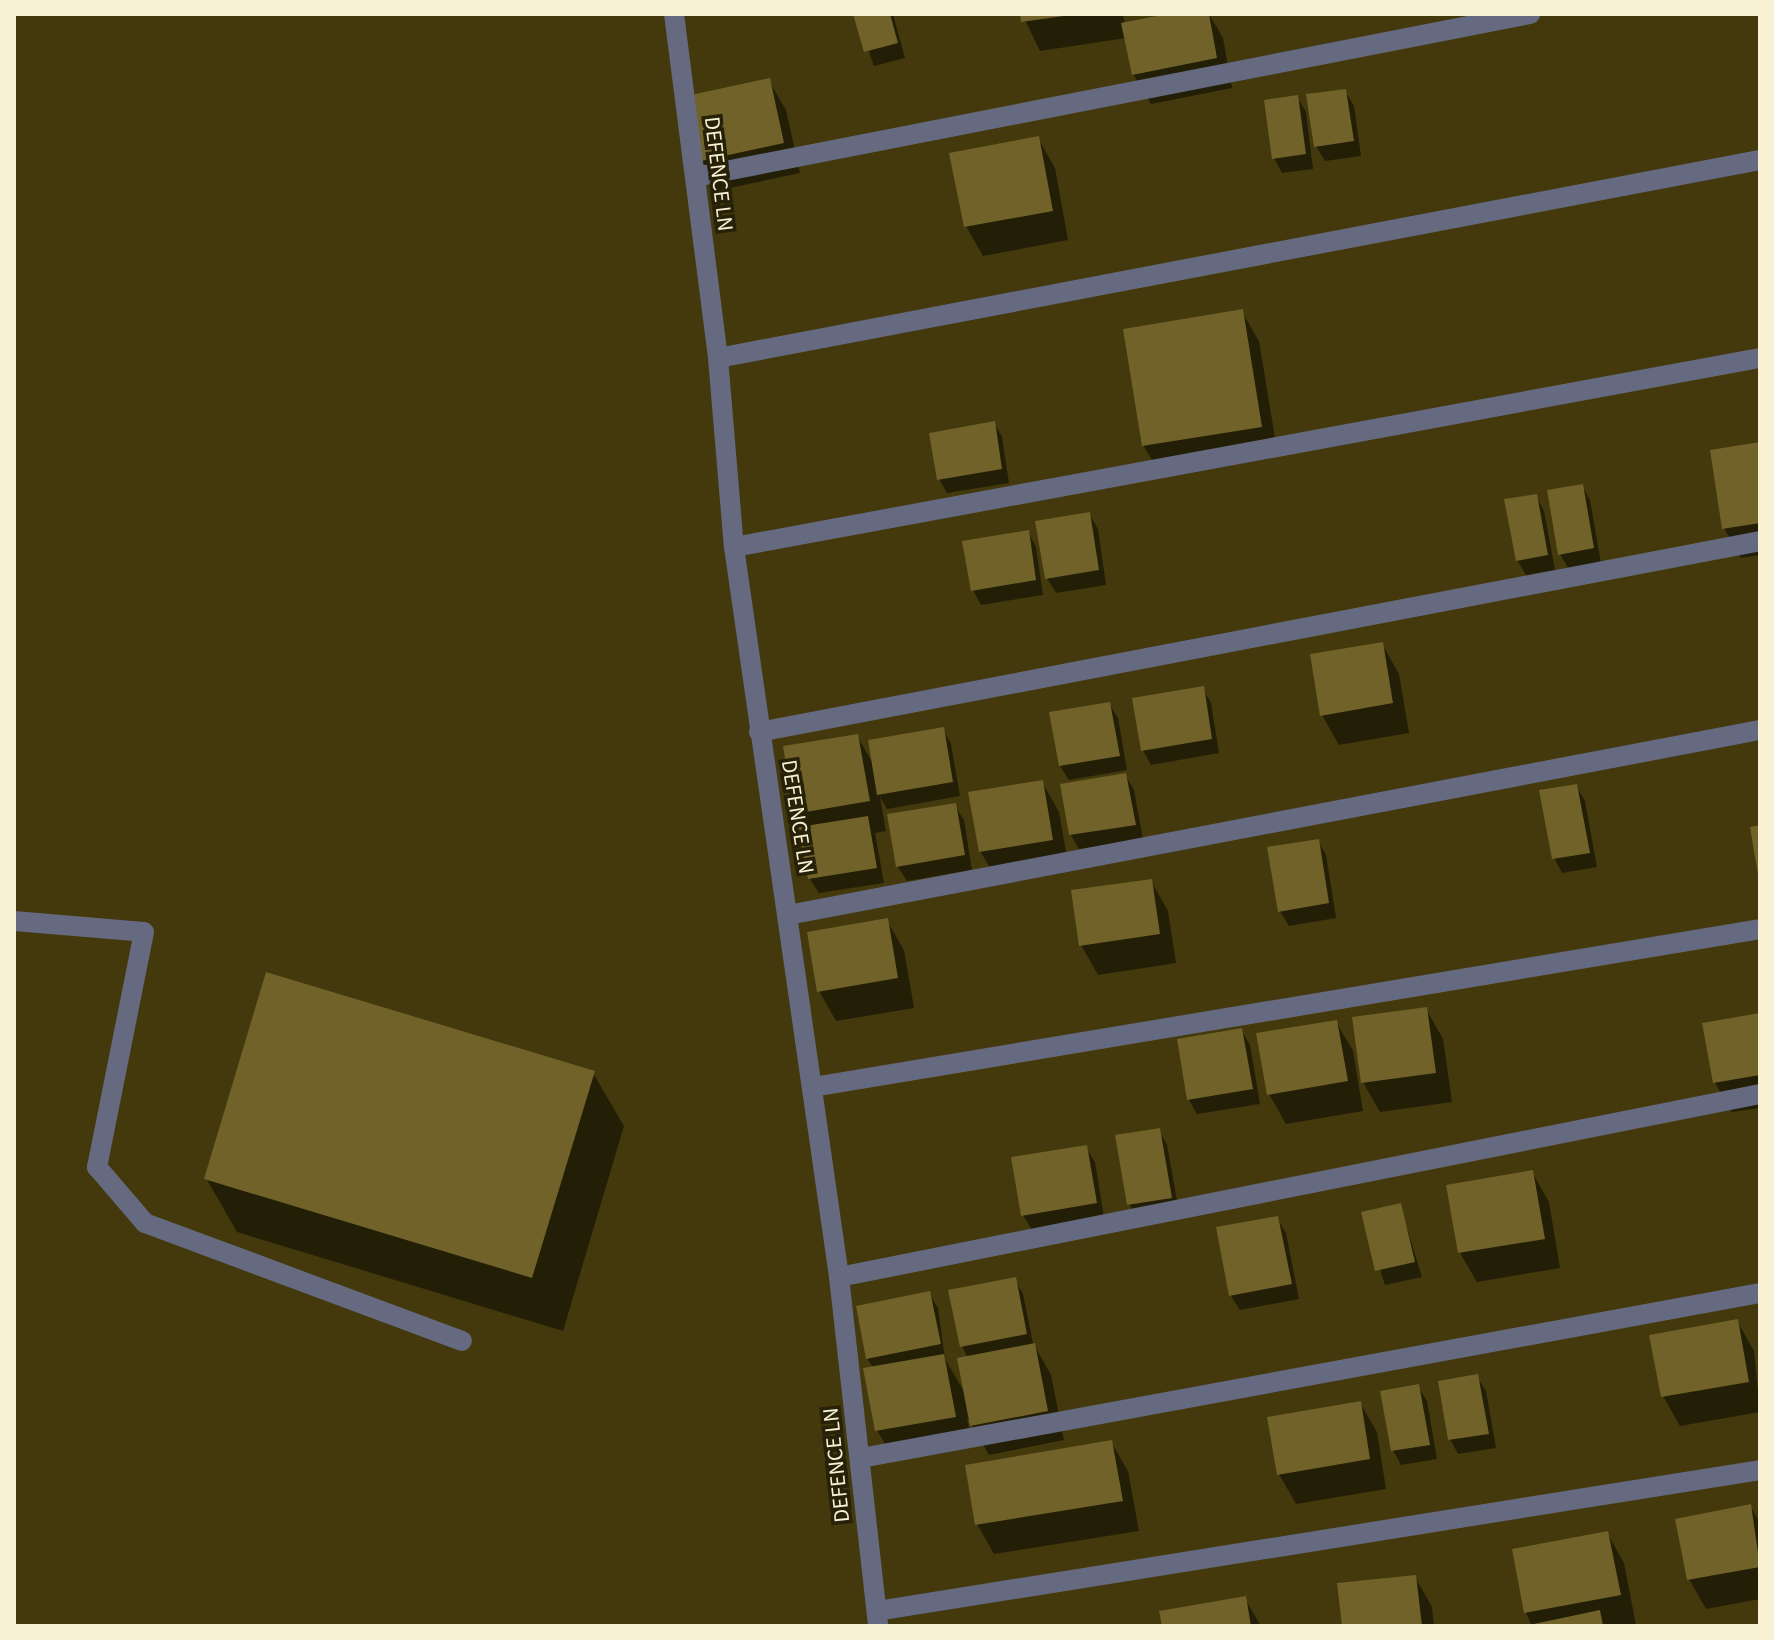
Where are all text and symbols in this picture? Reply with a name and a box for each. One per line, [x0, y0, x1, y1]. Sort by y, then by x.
street label: DEFENCE LN [698, 115, 738, 233]
street label: DEFENCE LN [775, 758, 819, 876]
street label: DEFENCE LN [818, 1406, 856, 1524]

